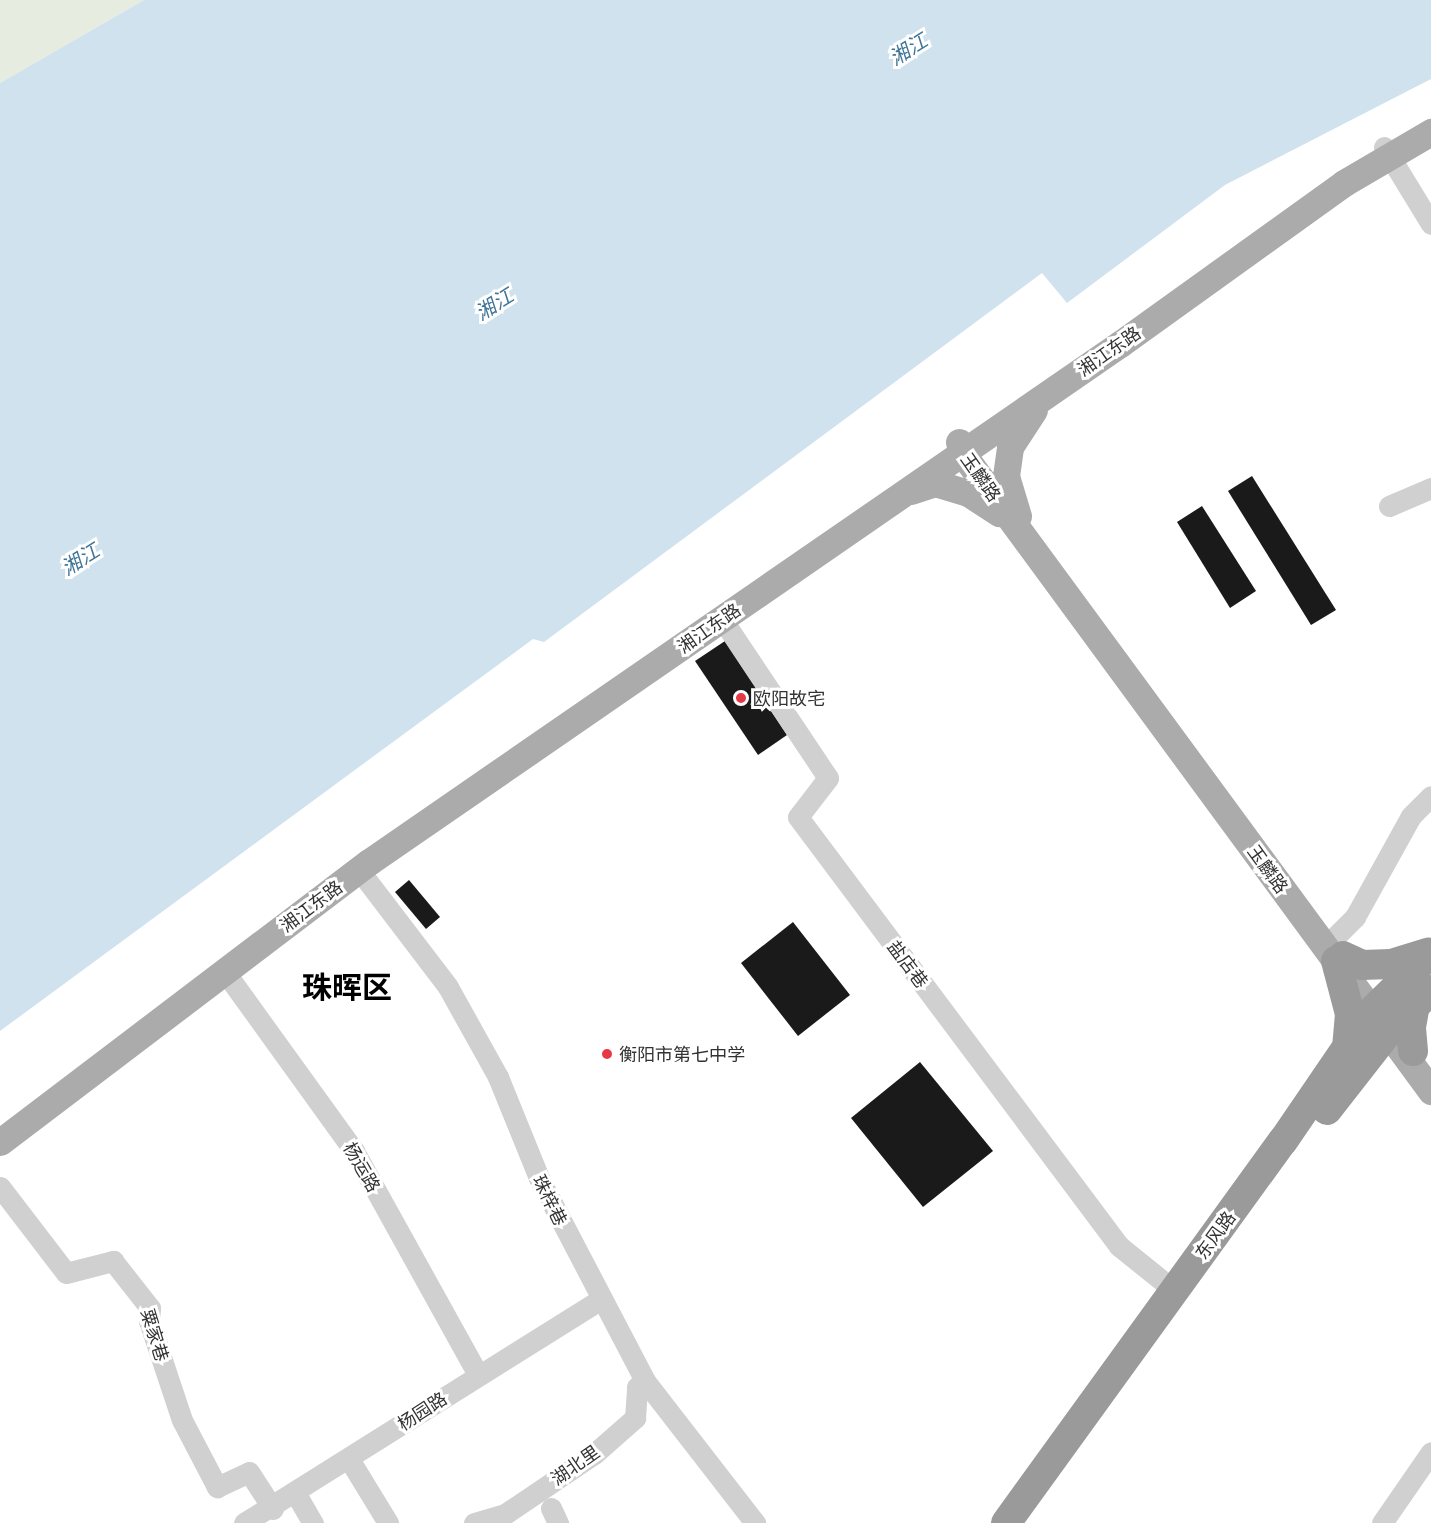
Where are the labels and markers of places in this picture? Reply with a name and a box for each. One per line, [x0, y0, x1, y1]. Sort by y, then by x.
place label: 欧阳故宅 [753, 687, 825, 709]
marker: 欧阳故宅 [734, 691, 748, 705]
place label: 衡阳市第七中学 [619, 1043, 745, 1065]
marker: 衡阳市第七中学 [600, 1047, 614, 1061]

